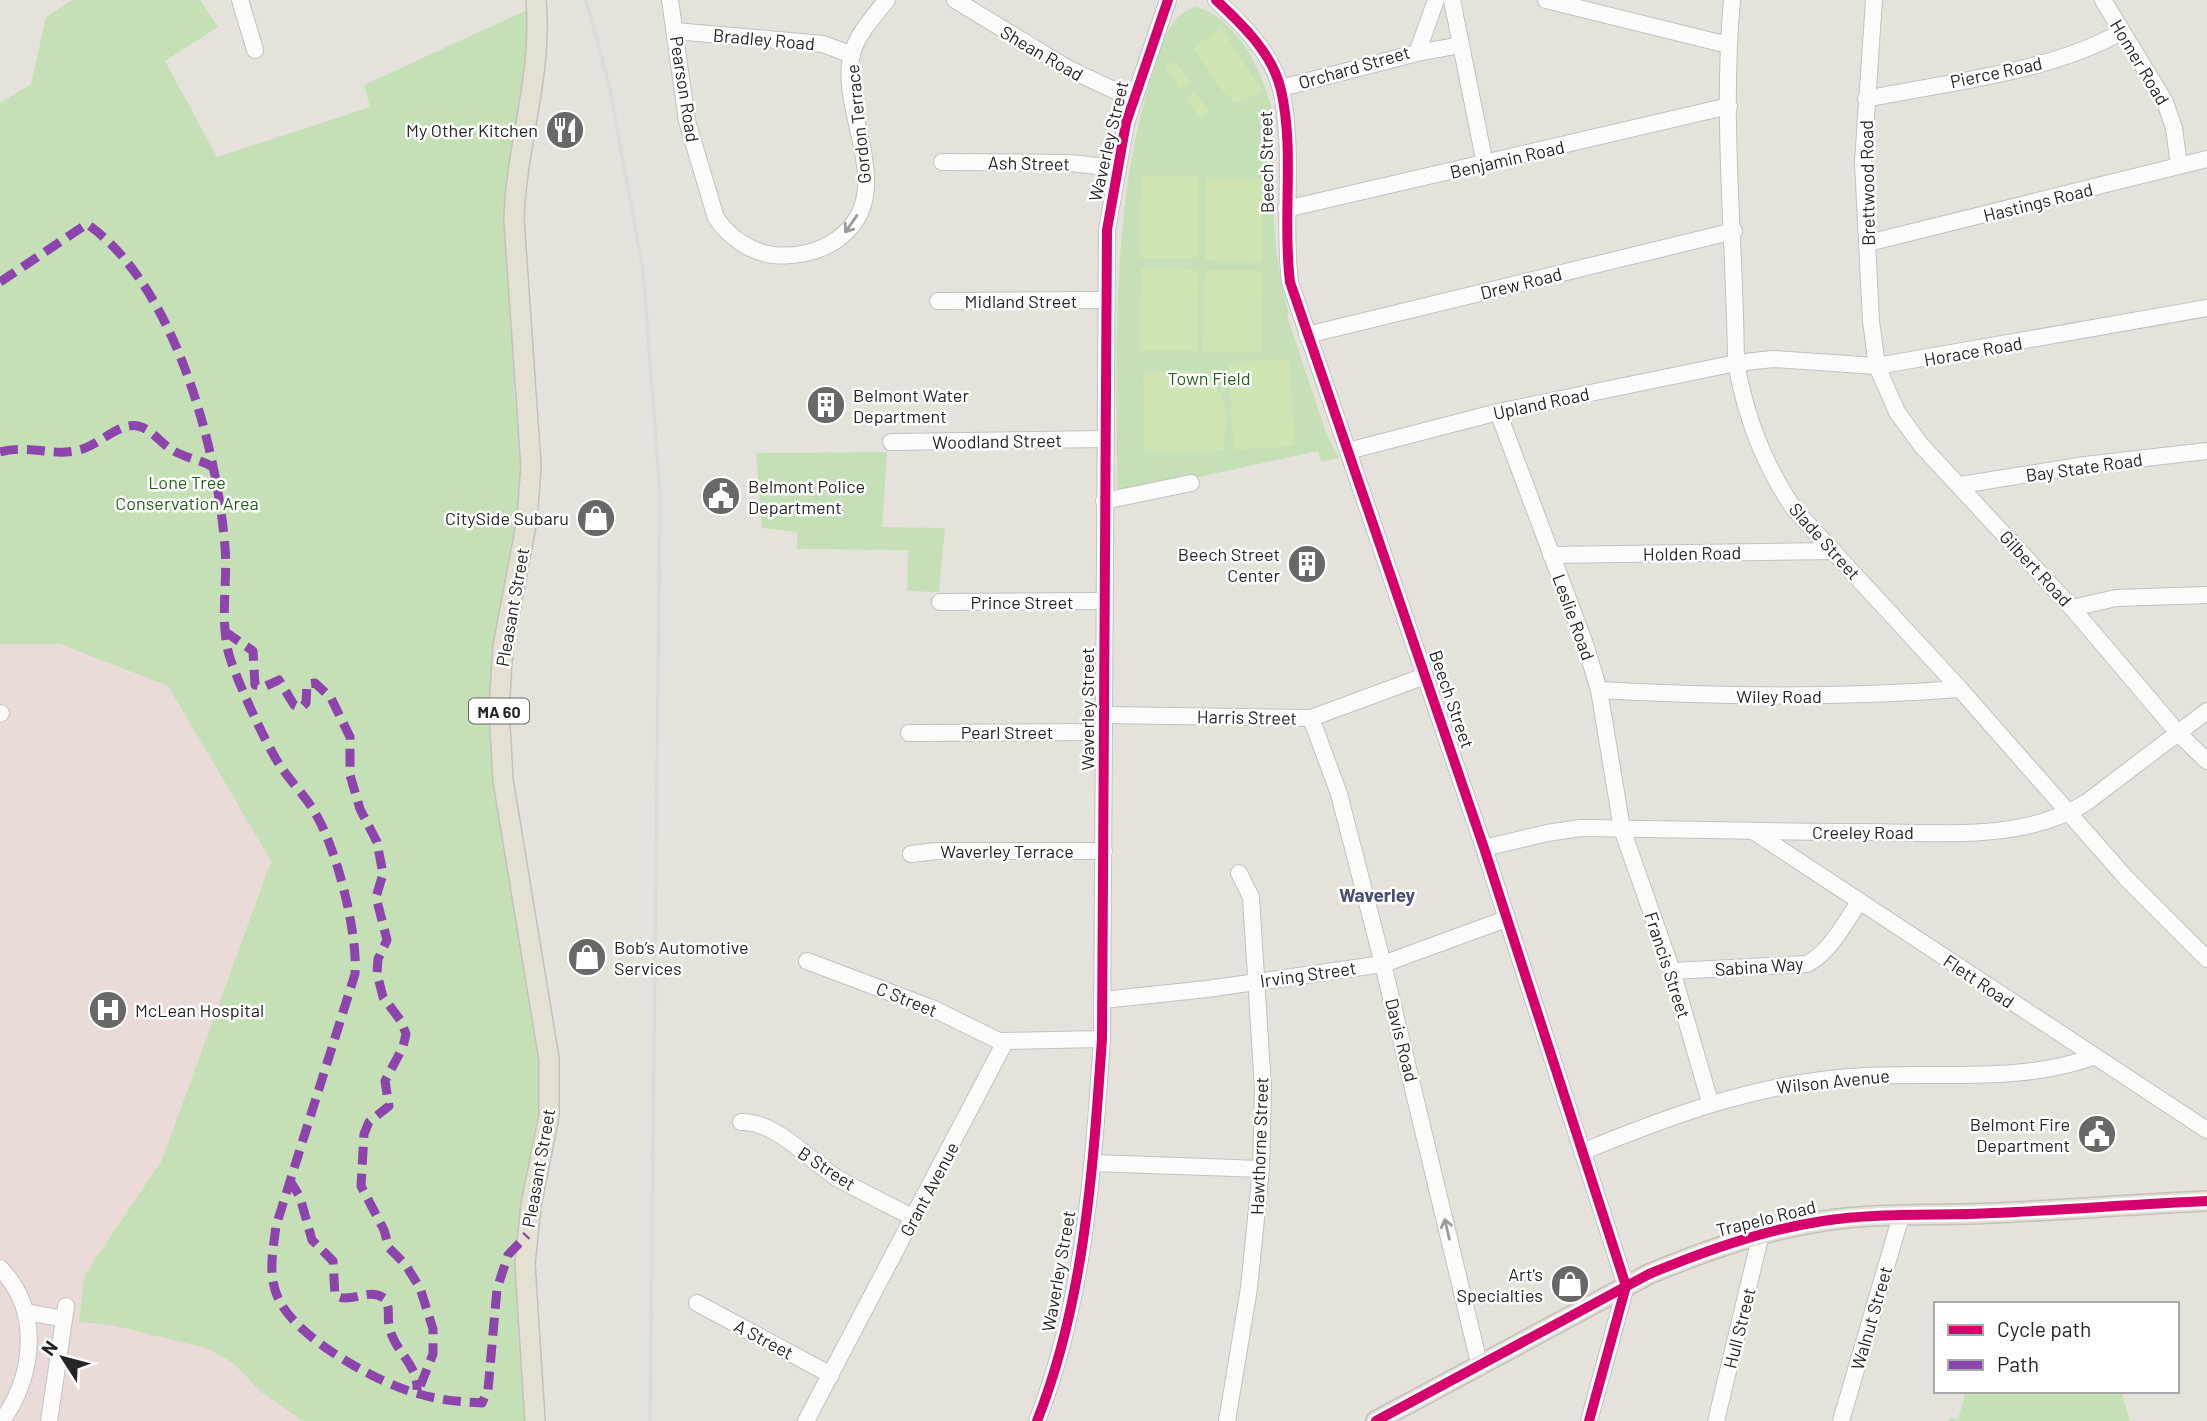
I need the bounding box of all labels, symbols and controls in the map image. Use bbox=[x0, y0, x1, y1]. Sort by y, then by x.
street label: Homer Road bbox=[2106, 15, 2174, 109]
street label: Shean Road bbox=[997, 21, 1087, 85]
street label: Bradley Road bbox=[712, 24, 816, 54]
street label: Pearson Road bbox=[666, 34, 704, 144]
street label: Orchard Street bbox=[1296, 41, 1412, 93]
street label: Pierce Road bbox=[1948, 52, 2044, 92]
street label: Gordon Terrace bbox=[841, 63, 875, 185]
street label: Waverley Street bbox=[1083, 79, 1133, 203]
restaurant icon: My Other Kitchen bbox=[544, 109, 586, 151]
street label: Beech Street bbox=[1254, 111, 1278, 213]
place label: My Other Kitchen bbox=[406, 119, 538, 141]
street label: Brettwood Road bbox=[1855, 120, 1879, 246]
street label: Benjamin Road bbox=[1448, 135, 1566, 183]
street label: Ash Street bbox=[988, 151, 1070, 175]
street label: Hastings Road bbox=[1981, 178, 2095, 226]
one-way arrow bbox=[844, 214, 858, 233]
street label: Drew Road bbox=[1478, 262, 1564, 304]
street label: Midland Street bbox=[965, 290, 1077, 312]
street label: Horace Road bbox=[1922, 332, 2024, 370]
park label: Town Field bbox=[1167, 367, 1251, 389]
street label: Upland Road bbox=[1491, 382, 1591, 424]
building icon: Belmont Water Department bbox=[805, 384, 847, 426]
place label: Belmont Water Department bbox=[853, 384, 969, 427]
street label: Woodland Street bbox=[932, 429, 1062, 453]
street label: Bay State Road bbox=[2024, 448, 2144, 486]
park label: Lone Tree Conservation Area bbox=[115, 471, 259, 514]
public building icon: Belmont Police Department bbox=[700, 475, 742, 517]
place label: Belmont Police Department bbox=[748, 475, 865, 518]
shop icon: CitySide Subaru bbox=[575, 497, 617, 539]
street label: Slade Street bbox=[1785, 498, 1865, 584]
place label: CitySide Subaru bbox=[445, 507, 569, 529]
street label: Gilbert Road bbox=[1995, 525, 2077, 611]
street label: Holden Road bbox=[1643, 541, 1741, 565]
place label: Beech Street Center bbox=[1178, 543, 1280, 586]
building icon: Beech Street Center bbox=[1286, 543, 1328, 585]
street label: Pleasant Street bbox=[491, 546, 533, 668]
street label: Leslie Road bbox=[1548, 571, 1600, 663]
street label: Prince Street bbox=[970, 591, 1074, 613]
street label: Beech Street bbox=[1425, 647, 1479, 751]
street label: Waverley Street bbox=[1076, 648, 1098, 770]
street label: Wiley Road bbox=[1736, 685, 1822, 707]
road number: MA 60 bbox=[469, 698, 529, 724]
street label: Harris Street bbox=[1197, 705, 1297, 729]
street label: Pearl Street bbox=[961, 721, 1053, 743]
street label: Creeley Road bbox=[1812, 821, 1914, 843]
street label: Waverley Terrace bbox=[940, 840, 1074, 862]
district label: Waverley bbox=[1339, 883, 1416, 906]
street label: Francis Street bbox=[1640, 909, 1696, 1021]
shop icon: Bob’s Automotive Services bbox=[566, 936, 608, 978]
place label: Bob’s Automotive Services bbox=[614, 936, 749, 979]
street label: Flett Road bbox=[1940, 949, 2018, 1013]
street label: Sabina Way bbox=[1714, 952, 1804, 980]
street label: Irving Street bbox=[1258, 956, 1358, 992]
street label: C Street bbox=[873, 977, 941, 1021]
hospital icon: McLean Hospital bbox=[87, 989, 129, 1031]
street label: Davis Road bbox=[1381, 996, 1423, 1084]
place label: McLean Hospital bbox=[135, 999, 264, 1021]
street label: Wilson Avenue bbox=[1775, 1064, 1891, 1098]
street label: Hawthorne Street bbox=[1246, 1077, 1272, 1215]
street label: Pleasant Street bbox=[517, 1107, 559, 1229]
place label: Belmont Fire Department bbox=[1970, 1113, 2070, 1156]
public building icon: Belmont Fire Department bbox=[2076, 1113, 2118, 1155]
street label: Grant Avenue bbox=[895, 1138, 963, 1240]
street label: B Street bbox=[794, 1141, 860, 1195]
street label: Trapelo Road bbox=[1714, 1195, 1818, 1241]
street label: Waverley Street bbox=[1036, 1209, 1080, 1333]
one-way arrow bbox=[1440, 1218, 1453, 1241]
place label: Art's Specialties bbox=[1457, 1263, 1543, 1306]
shop icon: Art's Specialties bbox=[1549, 1263, 1591, 1305]
street label: Walnut Street bbox=[1846, 1264, 1896, 1372]
street label: Hull Street bbox=[1718, 1285, 1760, 1371]
legend bbox=[1934, 1302, 2179, 1393]
street label: A Street bbox=[731, 1314, 797, 1364]
text: Cycle path bbox=[1997, 1316, 2091, 1341]
north arrow bbox=[28, 1323, 98, 1393]
text: N bbox=[36, 1336, 62, 1360]
text: Path bbox=[1997, 1351, 2039, 1376]

